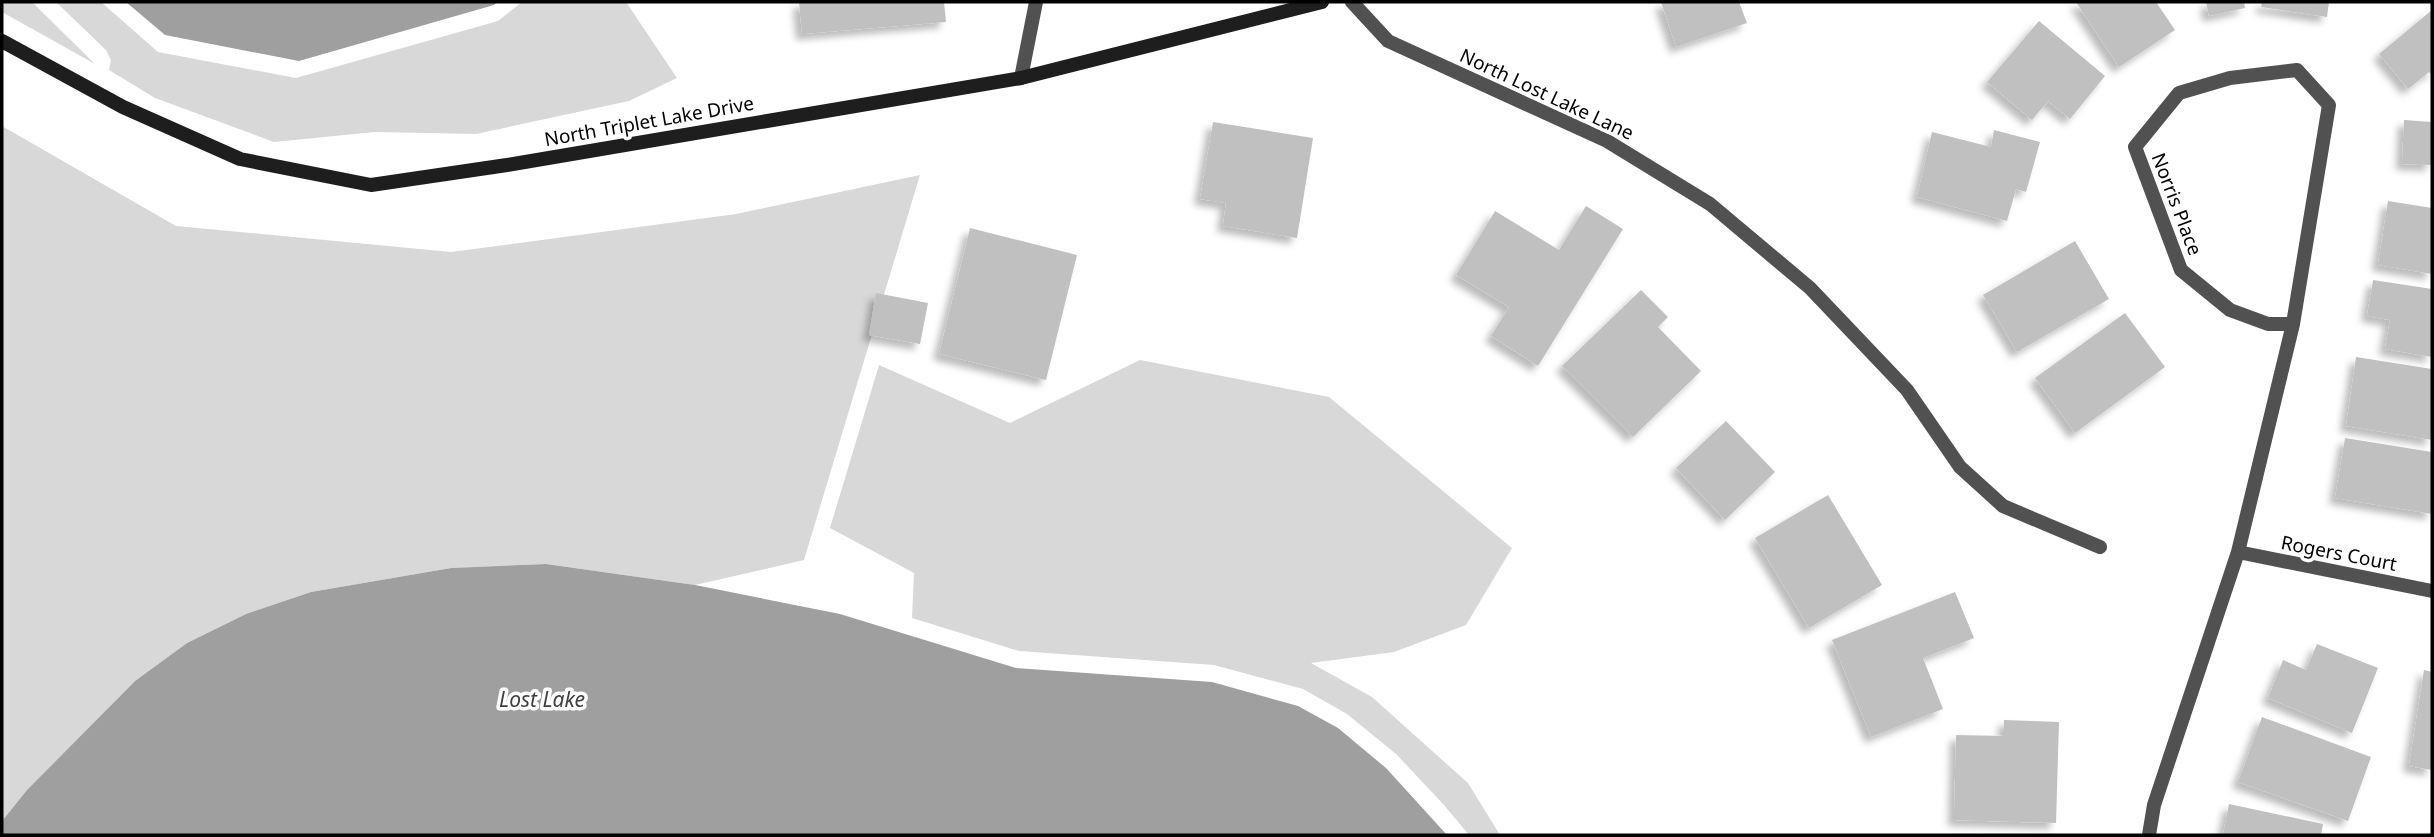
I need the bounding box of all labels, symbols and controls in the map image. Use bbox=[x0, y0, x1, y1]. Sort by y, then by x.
street label: North Lost Lake Lane bbox=[1456, 42, 1638, 146]
street label: North Triplet Lake Drive bbox=[542, 90, 756, 152]
street label: Norris Place bbox=[2146, 149, 2208, 259]
street label: Rogers Court bbox=[2279, 529, 2399, 577]
water label: Lost Lake bbox=[499, 685, 585, 713]

